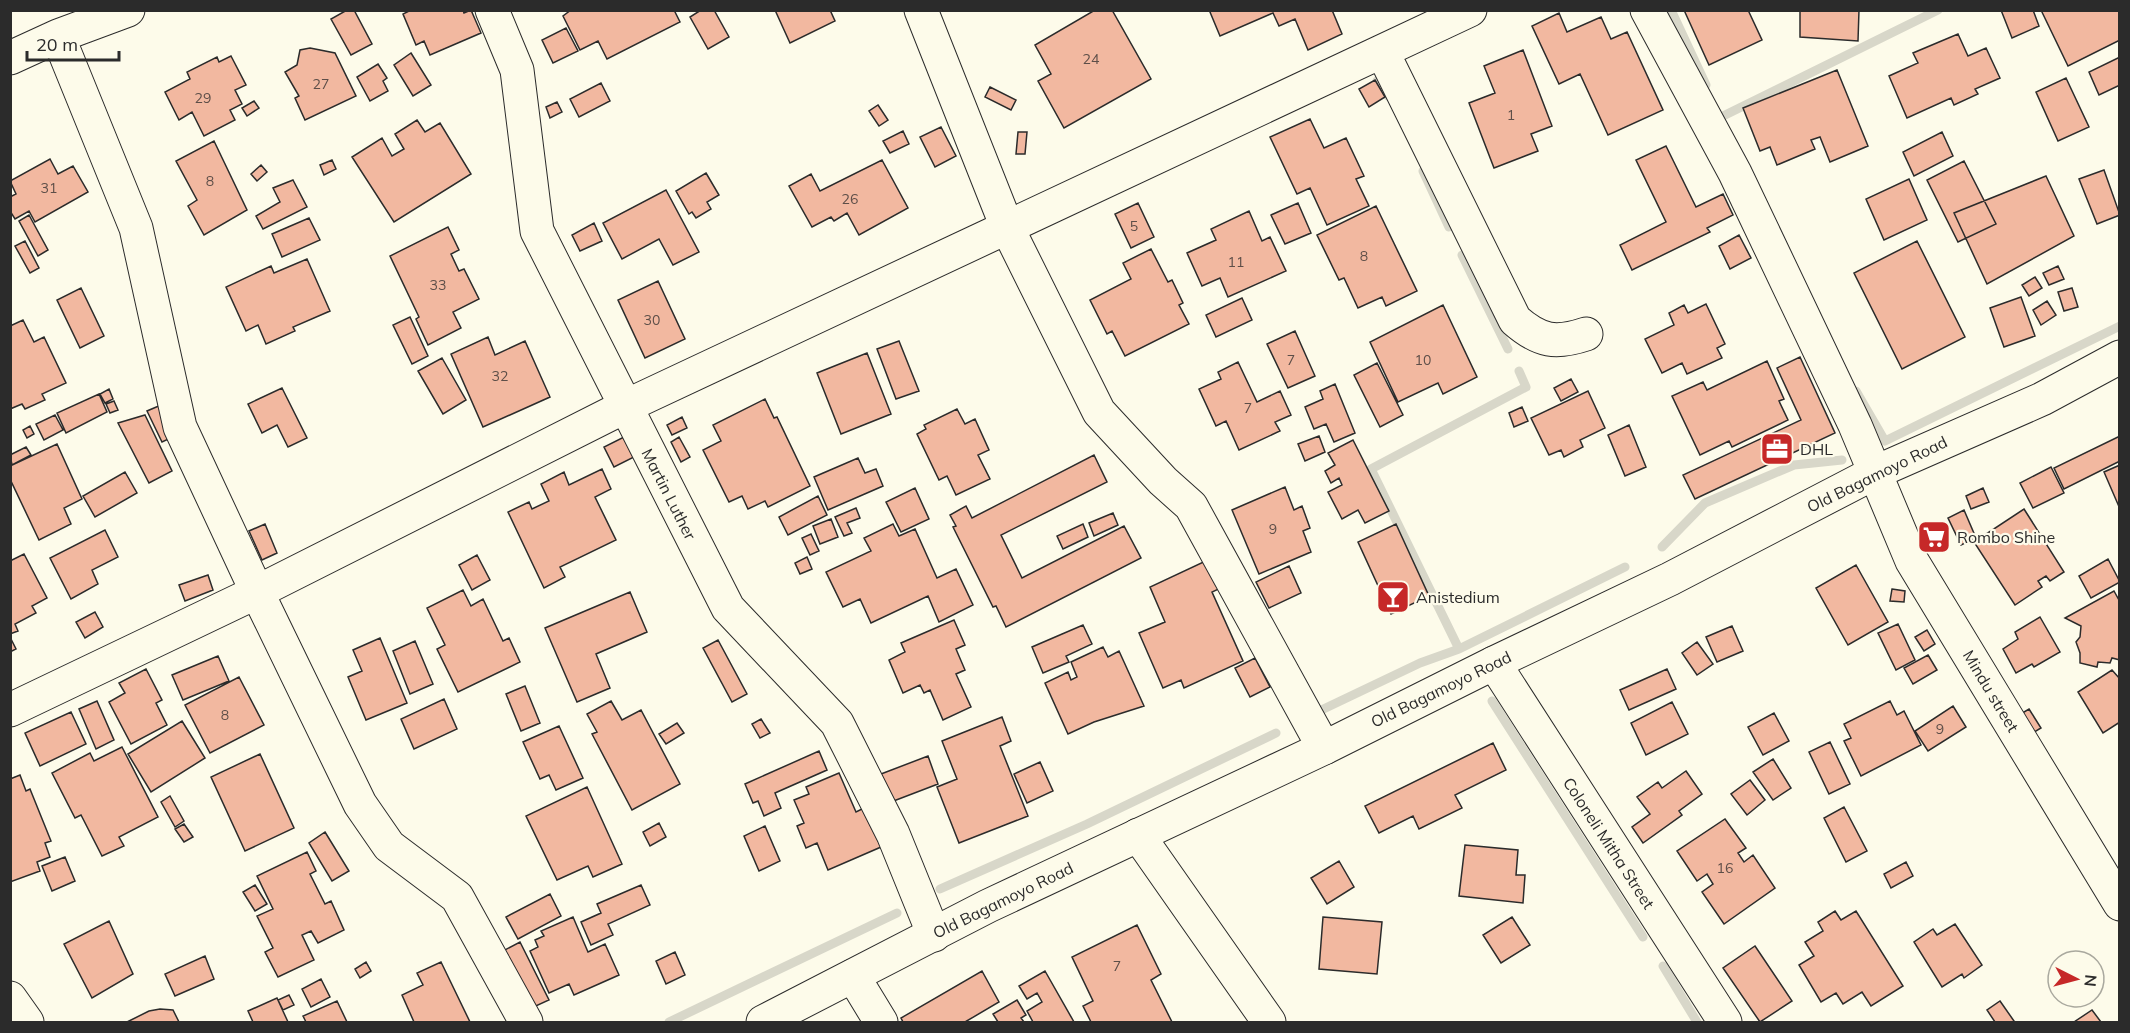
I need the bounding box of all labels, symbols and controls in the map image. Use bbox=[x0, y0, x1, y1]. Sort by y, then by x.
scale bar bbox=[27, 24, 118, 62]
text: 20 m bbox=[36, 33, 78, 56]
house number: 24 bbox=[1083, 50, 1100, 68]
house number: 27 bbox=[313, 75, 329, 93]
house number: 29 bbox=[195, 89, 211, 107]
house number: 1 bbox=[1507, 106, 1515, 124]
house number: 8 bbox=[206, 172, 214, 190]
house number: 31 bbox=[41, 179, 57, 197]
house number: 26 bbox=[842, 190, 858, 208]
house number: 5 bbox=[1130, 217, 1138, 235]
house number: 8 bbox=[1360, 247, 1368, 265]
house number: 11 bbox=[1228, 253, 1244, 271]
house number: 33 bbox=[430, 276, 446, 294]
house number: 30 bbox=[644, 311, 660, 329]
house number: 7 bbox=[1287, 351, 1295, 369]
house number: 10 bbox=[1415, 351, 1431, 369]
house number: 32 bbox=[492, 367, 508, 385]
house number: 7 bbox=[1244, 399, 1252, 417]
office icon: DHL bbox=[1759, 431, 1795, 467]
street label: Old Bagamoyo Road bbox=[1804, 431, 1950, 517]
place label: DHL bbox=[1800, 439, 1833, 459]
street label: Martin Luther bbox=[637, 445, 701, 543]
supermarket icon: Rombo Shine bbox=[1916, 519, 1952, 555]
house number: 9 bbox=[1269, 520, 1277, 538]
place label: Rombo Shine bbox=[1957, 527, 2055, 547]
bar icon: Anistedium bbox=[1375, 579, 1411, 615]
place label: Anistedium bbox=[1416, 587, 1500, 607]
street label: Old Bagamoyo Road bbox=[1368, 646, 1514, 732]
street label: Mindu street bbox=[1959, 646, 2023, 736]
house number: 8 bbox=[221, 706, 229, 724]
house number: 9 bbox=[1936, 720, 1944, 738]
street label: Coloneli Mitha Street bbox=[1559, 773, 1659, 913]
street label: Old Bagamoyo Road bbox=[930, 857, 1076, 943]
house number: 16 bbox=[1717, 859, 1733, 877]
north arrow bbox=[2046, 949, 2106, 1009]
house number: 7 bbox=[1113, 957, 1121, 975]
text: N bbox=[2080, 974, 2101, 988]

